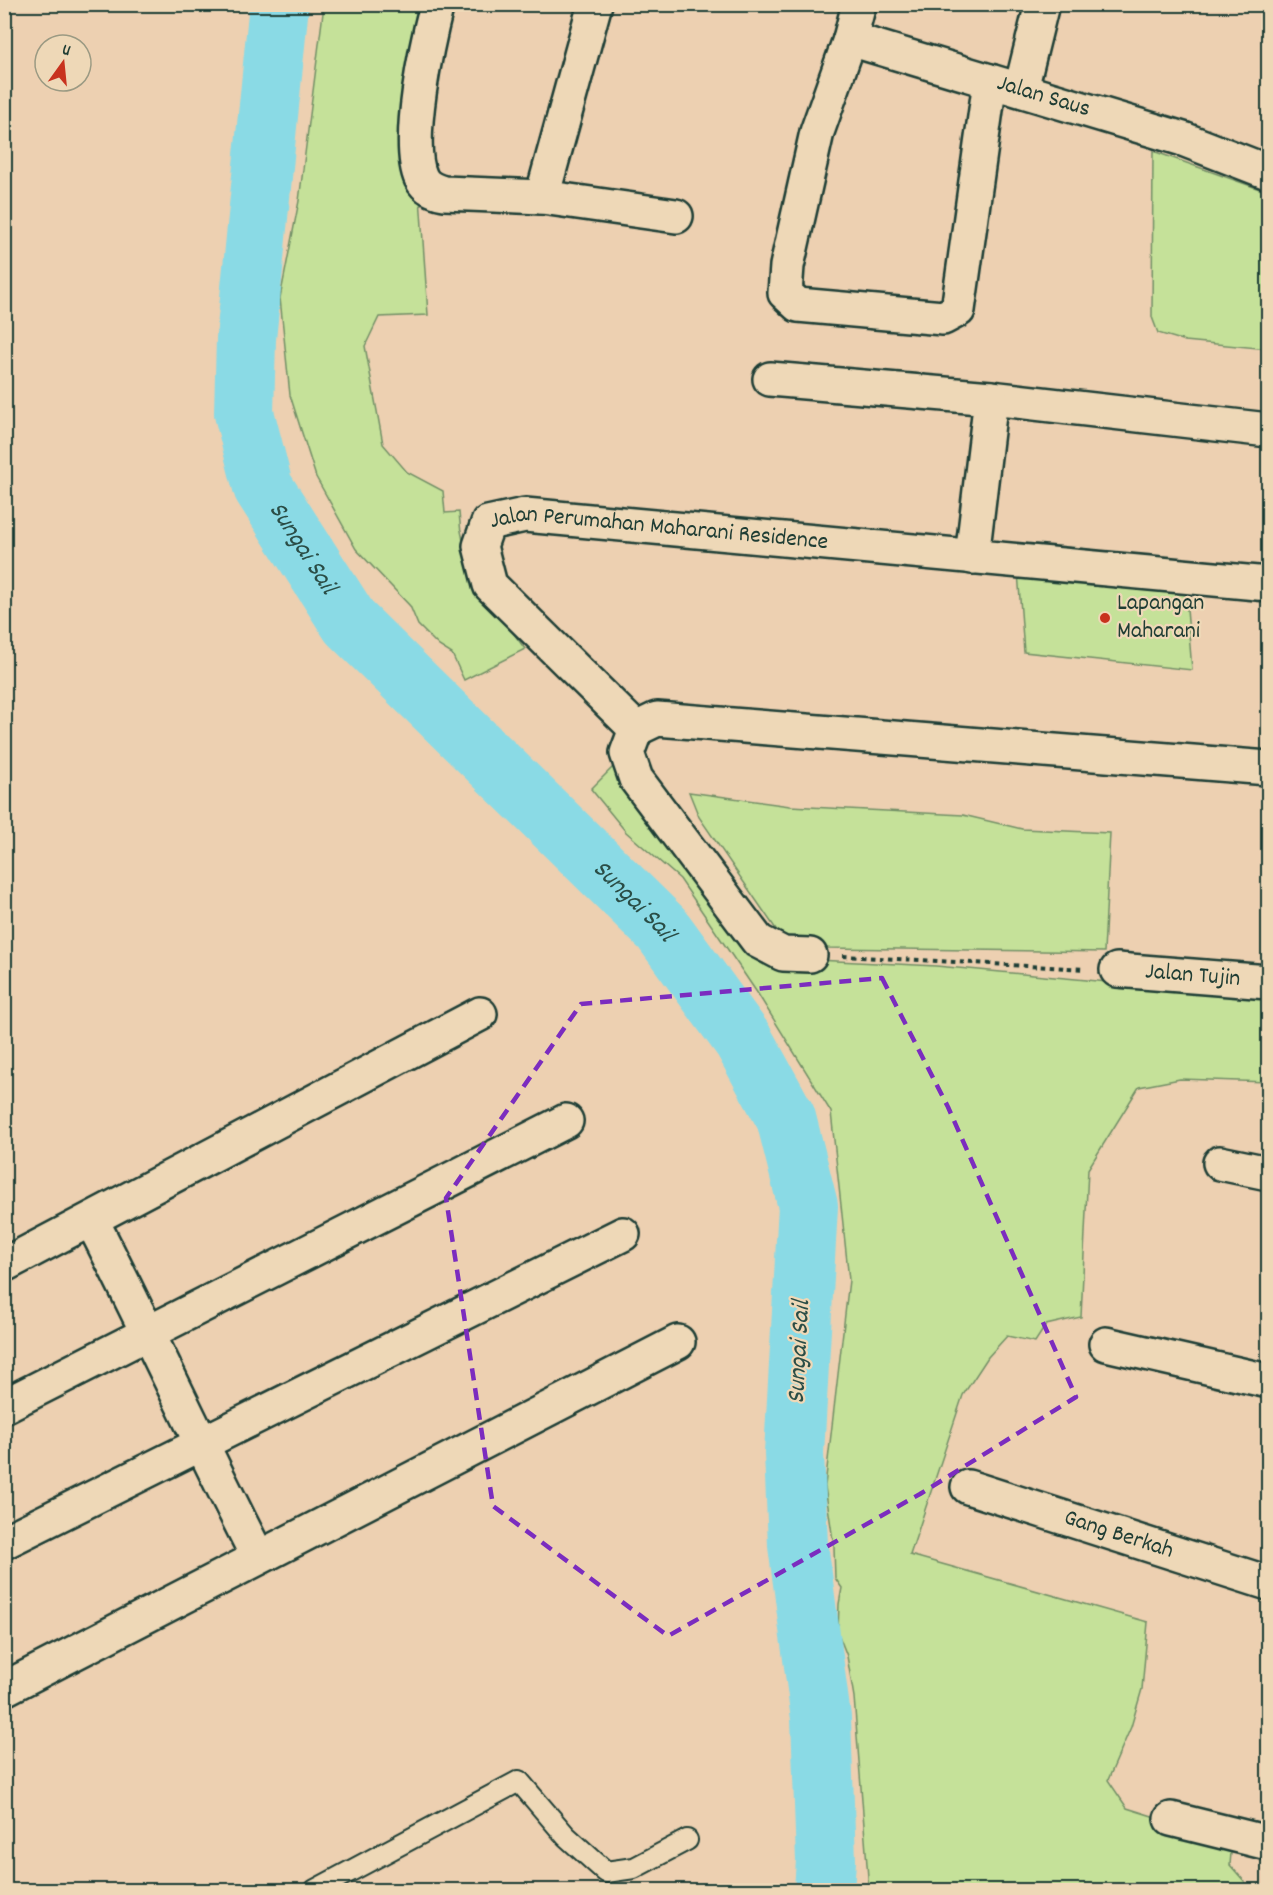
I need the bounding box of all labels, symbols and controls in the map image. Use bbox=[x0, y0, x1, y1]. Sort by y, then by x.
north arrow bbox=[33, 33, 93, 93]
text: U bbox=[60, 39, 73, 63]
street label: Jalan Saus bbox=[993, 67, 1094, 127]
water label: Sungai Sail bbox=[259, 495, 347, 604]
street label: Jalan Perumahan Maharani Residence bbox=[487, 498, 830, 560]
place label: Lapangan Maharani bbox=[1117, 587, 1204, 649]
marker: Lapangan Maharani bbox=[1098, 611, 1112, 625]
water label: Sungai Sail bbox=[584, 852, 685, 951]
street label: Jalan Tujin bbox=[1144, 955, 1242, 997]
water label: Sungai Sail bbox=[779, 1298, 821, 1405]
street label: Gang Berkah bbox=[1059, 1502, 1178, 1569]

